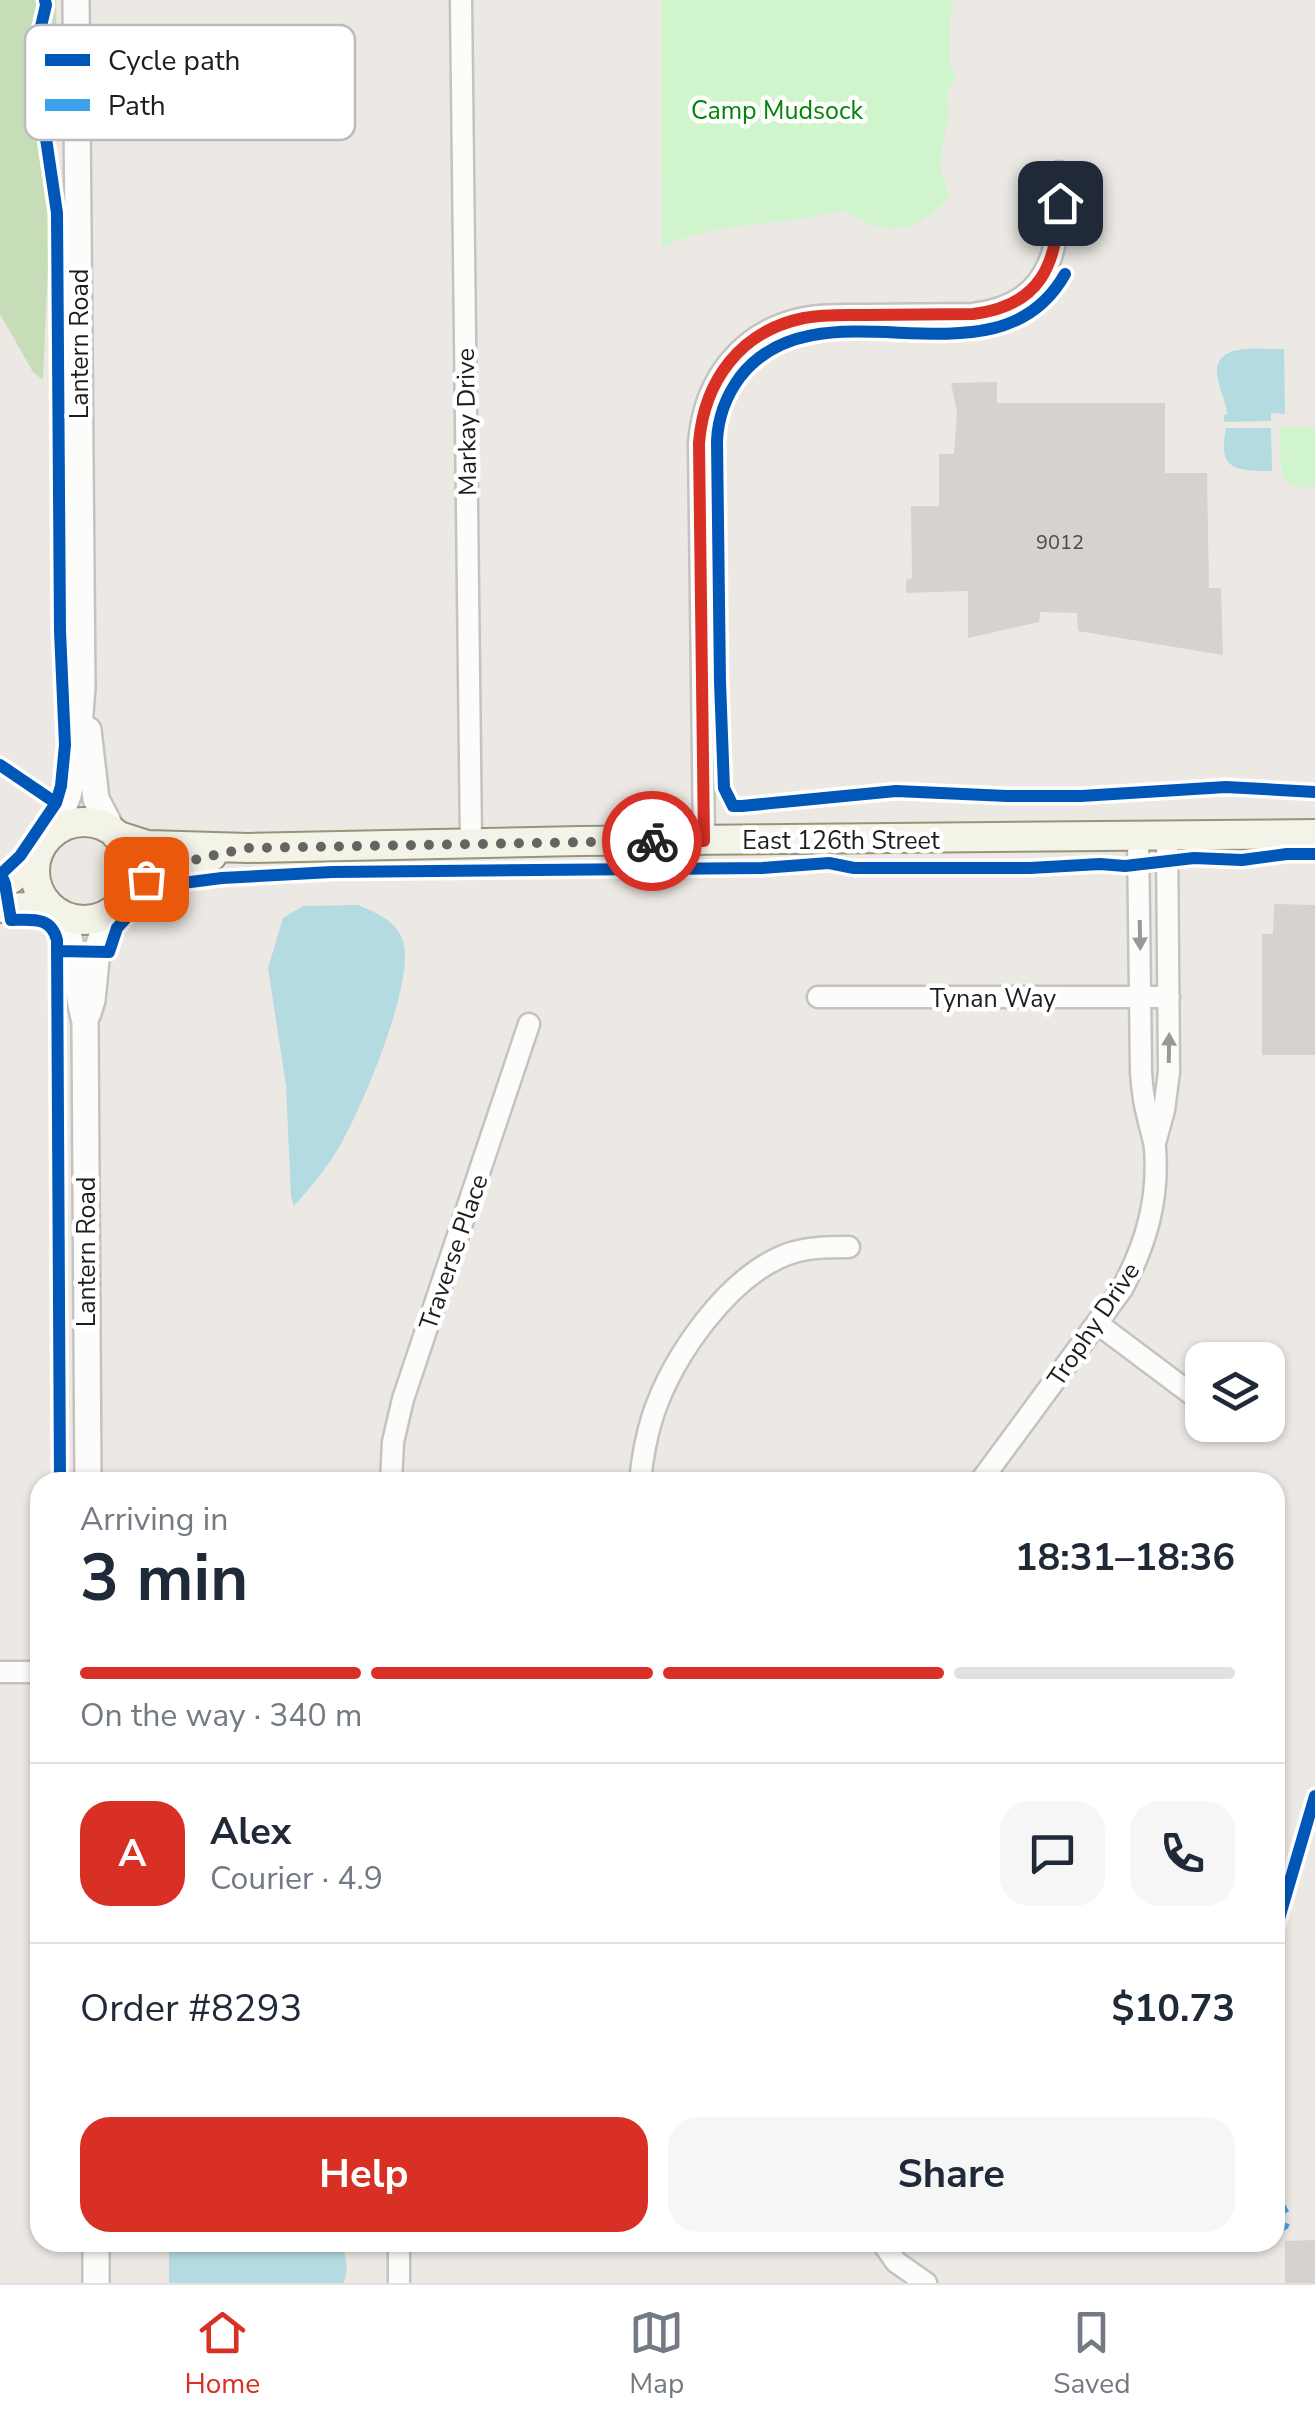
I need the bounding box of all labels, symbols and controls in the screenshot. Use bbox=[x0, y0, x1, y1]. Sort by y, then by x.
legend bbox=[25, 25, 355, 140]
text: Cycle path bbox=[108, 42, 240, 80]
text: Path bbox=[108, 87, 166, 125]
park label: Camp Mudsock bbox=[691, 94, 864, 128]
pin bbox=[1018, 161, 1103, 246]
icon: home bbox=[1033, 176, 1088, 231]
street label: Lantern Road bbox=[63, 269, 97, 419]
street label: Markay Drive bbox=[449, 348, 485, 496]
house number: 9012 bbox=[1036, 529, 1084, 556]
courier bbox=[602, 791, 702, 891]
icon: bike bbox=[625, 814, 680, 869]
street label: East 126th Street bbox=[742, 824, 940, 858]
pin bbox=[104, 837, 189, 922]
icon: bag bbox=[119, 852, 174, 907]
one-way arrow bbox=[1132, 919, 1148, 951]
street label: Tynan Way bbox=[930, 982, 1056, 1016]
one-way arrow bbox=[1161, 1032, 1177, 1064]
street label: Traverse Place bbox=[411, 1170, 497, 1335]
street label: Lantern Road bbox=[70, 1177, 104, 1327]
street label: Trophy Drive bbox=[1040, 1256, 1148, 1393]
map controls bbox=[1185, 1342, 1285, 1442]
button: layers bbox=[1185, 1342, 1285, 1442]
text: Arriving in bbox=[80, 1498, 228, 1541]
text: 18:31–18:36 bbox=[1015, 1532, 1235, 1583]
text: 3 min bbox=[80, 1534, 248, 1623]
text: On the way · 340 m bbox=[80, 1694, 362, 1737]
button: chat bbox=[1000, 1801, 1105, 1906]
button: phone bbox=[1130, 1801, 1235, 1906]
text: Alex bbox=[210, 1806, 291, 1857]
text: A bbox=[118, 1828, 147, 1879]
text: Courier · 4.9 bbox=[210, 1857, 383, 1900]
text: Order #8293 bbox=[80, 1983, 302, 2034]
text: $10.73 bbox=[1112, 1983, 1235, 2034]
button: Help bbox=[80, 2117, 648, 2232]
button: Share bbox=[668, 2117, 1235, 2232]
tab: Home bbox=[184, 2305, 260, 2403]
tab: Map bbox=[629, 2305, 684, 2403]
tab: Saved bbox=[1053, 2305, 1131, 2403]

